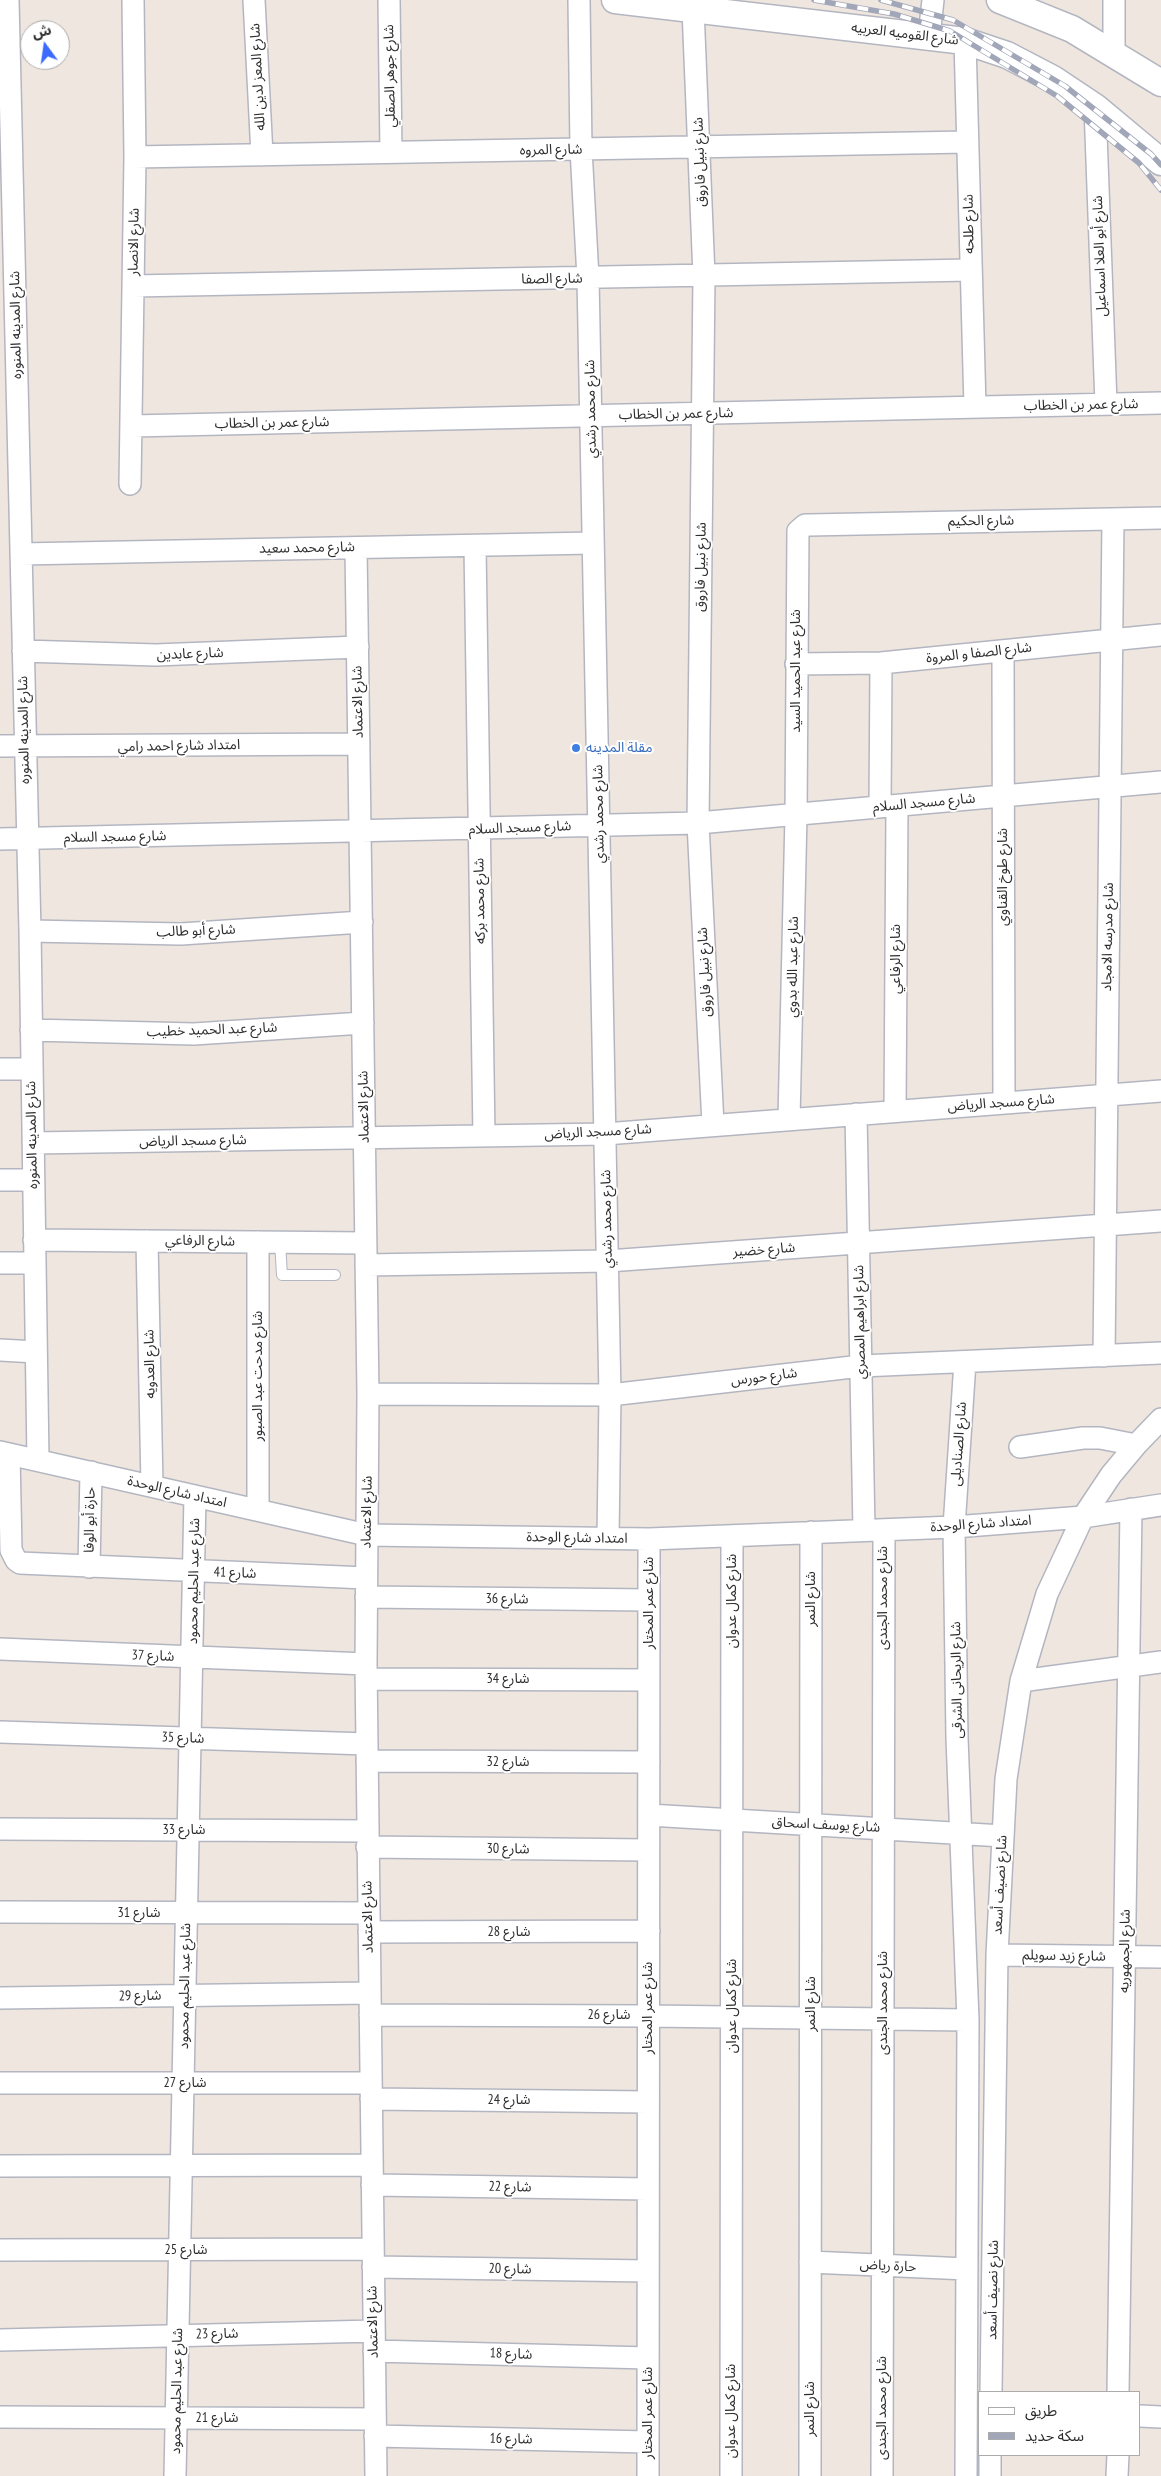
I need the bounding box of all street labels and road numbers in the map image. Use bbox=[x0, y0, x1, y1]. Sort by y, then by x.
street label: شارع القوميه العربيه bbox=[850, 19, 960, 49]
street label: شارع المعز لدين الله bbox=[247, 23, 269, 131]
street label: شارع جوهر الصقلي bbox=[381, 24, 399, 128]
street label: شارع نبيل فاروق bbox=[690, 117, 710, 207]
street label: شارع المروه bbox=[519, 141, 583, 159]
street label: شارع طلحه bbox=[960, 194, 978, 254]
street label: شارع أبو العلا اسماعيل bbox=[1089, 195, 1111, 317]
street label: شارع الانصار bbox=[125, 208, 143, 276]
street label: شارع الصفا bbox=[521, 270, 583, 288]
street label: شارع المدينه المنوره bbox=[7, 271, 25, 379]
street label: شارع محمد رشدي bbox=[582, 359, 600, 459]
street label: شارع عمر بن الخطاب bbox=[1024, 396, 1138, 414]
street label: شارع عمر بن الخطاب bbox=[619, 405, 733, 423]
street label: شارع عمر بن الخطاب bbox=[215, 414, 329, 432]
street label: شارع الحكيم bbox=[948, 512, 1014, 530]
street label: شارع نبيل فاروق bbox=[692, 522, 710, 612]
street label: شارع محمد سعيد bbox=[259, 539, 355, 557]
street label: شارع عبد الحميد السيد bbox=[788, 609, 804, 733]
street label: شارع الصفا و المروة bbox=[925, 639, 1033, 667]
street label: شارع عابدين bbox=[156, 644, 224, 664]
street label: شارع الاعتماد bbox=[349, 665, 367, 739]
street label: شارع المدينه المنوره bbox=[15, 676, 33, 784]
street label: امتداد شارع احمد رامي bbox=[118, 737, 240, 755]
street label: شارع محمد رشدي bbox=[590, 764, 608, 864]
street label: شارع مسجد السلام bbox=[872, 790, 976, 816]
street label: شارع مسجد السلام bbox=[468, 818, 572, 838]
street label: شارع مسجد السلام bbox=[63, 828, 167, 846]
street label: شارع طوخ القناوي bbox=[995, 828, 1011, 926]
street label: شارع محمد بركه bbox=[471, 858, 489, 944]
street label: شارع مدرسه الامجاد bbox=[1099, 882, 1117, 992]
street label: شارع عبد الله بدوي bbox=[784, 916, 802, 1018]
street label: شارع أبو طالب bbox=[156, 921, 236, 941]
street label: شارع الرفاعي bbox=[888, 924, 904, 994]
street label: شارع نبيل فاروق bbox=[694, 927, 716, 1017]
street label: شارع عبد الحميد خطيب bbox=[146, 1019, 278, 1041]
street label: شارع الاعتماد bbox=[355, 1070, 373, 1144]
street label: شارع المدينه المنوره bbox=[23, 1081, 41, 1189]
street label: شارع مسجد الرياض bbox=[947, 1091, 1055, 1115]
street label: شارع مسجد الرياض bbox=[544, 1121, 652, 1143]
street label: شارع مسجد الرياض bbox=[139, 1132, 247, 1150]
street label: شارع محمد رشدي bbox=[598, 1169, 616, 1269]
street label: شارع الرفاعي bbox=[165, 1232, 235, 1250]
street label: شارع خضير bbox=[732, 1239, 796, 1261]
street label: شارع ابراهيم المصري bbox=[851, 1265, 869, 1379]
street label: شارع مدحت عبد الصبور bbox=[250, 1311, 266, 1441]
street label: شارع العدويه bbox=[141, 1329, 159, 1399]
street label: شارع حورس bbox=[730, 1365, 798, 1389]
street label: شارع الصناديلى bbox=[948, 1401, 970, 1487]
street label: امتداد شارع الوحدة bbox=[126, 1472, 228, 1512]
street label: شارع الاعتماد bbox=[358, 1475, 376, 1549]
street label: حارة أبو الوفا bbox=[81, 1487, 99, 1553]
street label: امتداد شارع الوحدة bbox=[930, 1512, 1032, 1536]
street label: شارع عبد الحليم محمود bbox=[184, 1518, 204, 1644]
street label: امتداد شارع الوحدة bbox=[526, 1529, 628, 1547]
street label: شارع محمد الجندى bbox=[875, 1546, 891, 1650]
street label: شارع كمال عدوان bbox=[724, 1554, 740, 1648]
street label: شارع عمر المختار bbox=[641, 1557, 657, 1649]
street label: شارع 41 bbox=[213, 1564, 257, 1582]
street label: شارع النمر bbox=[803, 1571, 819, 1627]
street label: شارع 36 bbox=[485, 1590, 529, 1608]
street label: شارع الريحانى الشرقى bbox=[948, 1621, 966, 1739]
street label: شارع 37 bbox=[131, 1647, 175, 1665]
street label: شارع 34 bbox=[487, 1671, 529, 1687]
street label: شارع 35 bbox=[161, 1729, 205, 1747]
street label: شارع 32 bbox=[487, 1754, 529, 1770]
street label: شارع يوسف اسحاق bbox=[771, 1814, 881, 1836]
street label: شارع 33 bbox=[163, 1822, 205, 1838]
street label: شارع نصيف أسعد bbox=[989, 1835, 1011, 1935]
street label: شارع 30 bbox=[486, 1840, 530, 1858]
street label: شارع الاعتماد bbox=[359, 1880, 377, 1954]
street label: شارع 31 bbox=[118, 1905, 160, 1921]
street label: شارع الجمهوريه bbox=[1116, 1909, 1134, 1993]
street label: شارع عبد الحليم محمود bbox=[175, 1923, 195, 2049]
street label: شارع 28 bbox=[488, 1924, 530, 1940]
street label: شارع زيد سويلم bbox=[1022, 1947, 1106, 1965]
street label: شارع محمد الجندى bbox=[875, 1951, 891, 2055]
street label: شارع كمال عدوان bbox=[724, 1959, 740, 2053]
street label: شارع عمر المختار bbox=[640, 1962, 656, 2054]
street label: شارع النمر bbox=[803, 1976, 819, 2032]
street label: شارع 29 bbox=[118, 1987, 162, 2005]
street label: شارع 26 bbox=[588, 2007, 630, 2023]
street label: شارع 27 bbox=[164, 2075, 206, 2091]
street label: شارع 24 bbox=[488, 2092, 530, 2108]
street label: شارع 22 bbox=[488, 2178, 532, 2196]
street label: شارع نصيف أسعد bbox=[984, 2240, 1002, 2340]
street label: شارع 25 bbox=[165, 2242, 207, 2258]
street label: حارة رياض bbox=[859, 2256, 917, 2276]
street label: شارع 20 bbox=[488, 2260, 532, 2278]
street label: شارع الاعتماد bbox=[364, 2285, 382, 2359]
street label: شارع 23 bbox=[195, 2325, 239, 2343]
street label: شارع عبد الحليم محمود bbox=[167, 2328, 187, 2454]
street label: شارع 18 bbox=[489, 2345, 533, 2363]
street label: شارع محمد الجندى bbox=[874, 2356, 890, 2460]
street label: شارع كمال عدوان bbox=[723, 2364, 739, 2458]
street label: شارع عمر المختار bbox=[640, 2367, 656, 2459]
street label: شارع النمر bbox=[802, 2381, 818, 2437]
street label: شارع 21 bbox=[196, 2410, 238, 2426]
street label: شارع 16 bbox=[489, 2430, 533, 2448]

